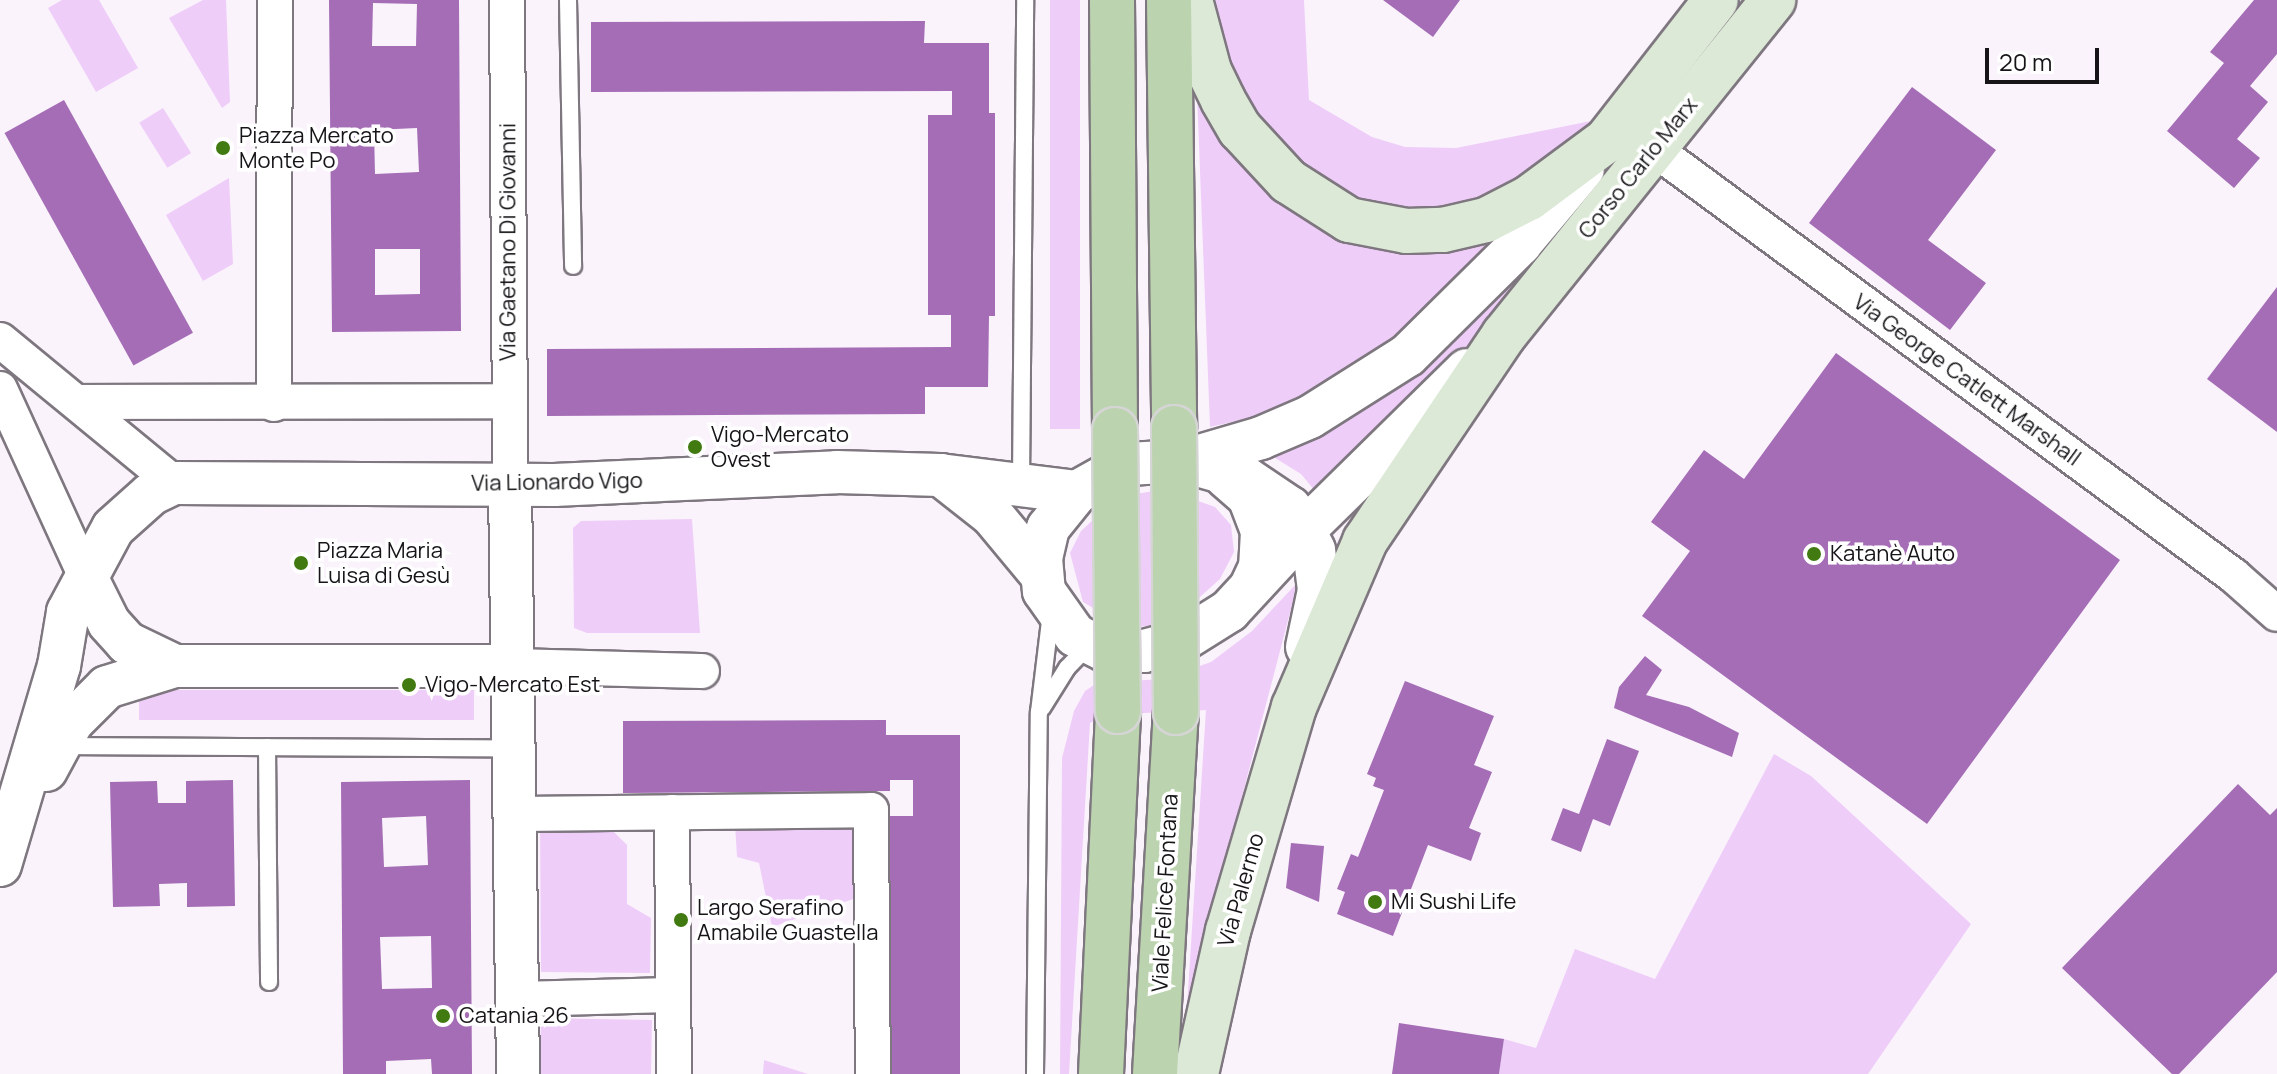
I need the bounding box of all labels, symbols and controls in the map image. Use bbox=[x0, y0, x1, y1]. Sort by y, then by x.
scale bar bbox=[1989, 32, 2103, 82]
text: 20 m bbox=[1999, 45, 2052, 78]
street label: Corso Carlo Marx bbox=[1573, 92, 1703, 244]
place label: Piazza Mercato Monte Po bbox=[239, 122, 394, 174]
street label: Via Gaetano Di Giovanni bbox=[495, 123, 521, 361]
marker: Piazza Mercato Monte Po bbox=[214, 139, 232, 157]
street label: Via George Catlett Marshall bbox=[1848, 289, 2086, 471]
place label: Vigo-Mercato Ovest bbox=[711, 421, 849, 472]
marker: Vigo-Mercato Ovest bbox=[686, 438, 704, 456]
street label: Via Lionardo Vigo bbox=[471, 467, 643, 497]
place label: Piazza Maria Luisa di Gesù bbox=[317, 537, 450, 588]
place label: Katanè Auto bbox=[1830, 541, 1955, 567]
marker: Katanè Auto bbox=[1805, 545, 1823, 563]
marker: Piazza Maria Luisa di Gesù bbox=[292, 554, 310, 572]
place label: Vigo-Mercato Est bbox=[425, 672, 600, 698]
marker: Vigo-Mercato Est bbox=[400, 676, 418, 694]
street label: Viale Felice Fontana bbox=[1147, 793, 1183, 993]
street label: Via Palermo bbox=[1212, 830, 1270, 950]
place label: Mi Sushi Life bbox=[1391, 889, 1516, 915]
marker: Mi Sushi Life bbox=[1366, 893, 1384, 911]
place label: Largo Serafino Amabile Guastella bbox=[697, 894, 878, 946]
marker: Largo Serafino Amabile Guastella bbox=[672, 911, 690, 929]
place label: Catania 26 bbox=[459, 1003, 569, 1029]
marker: Catania 26 bbox=[434, 1007, 452, 1025]

